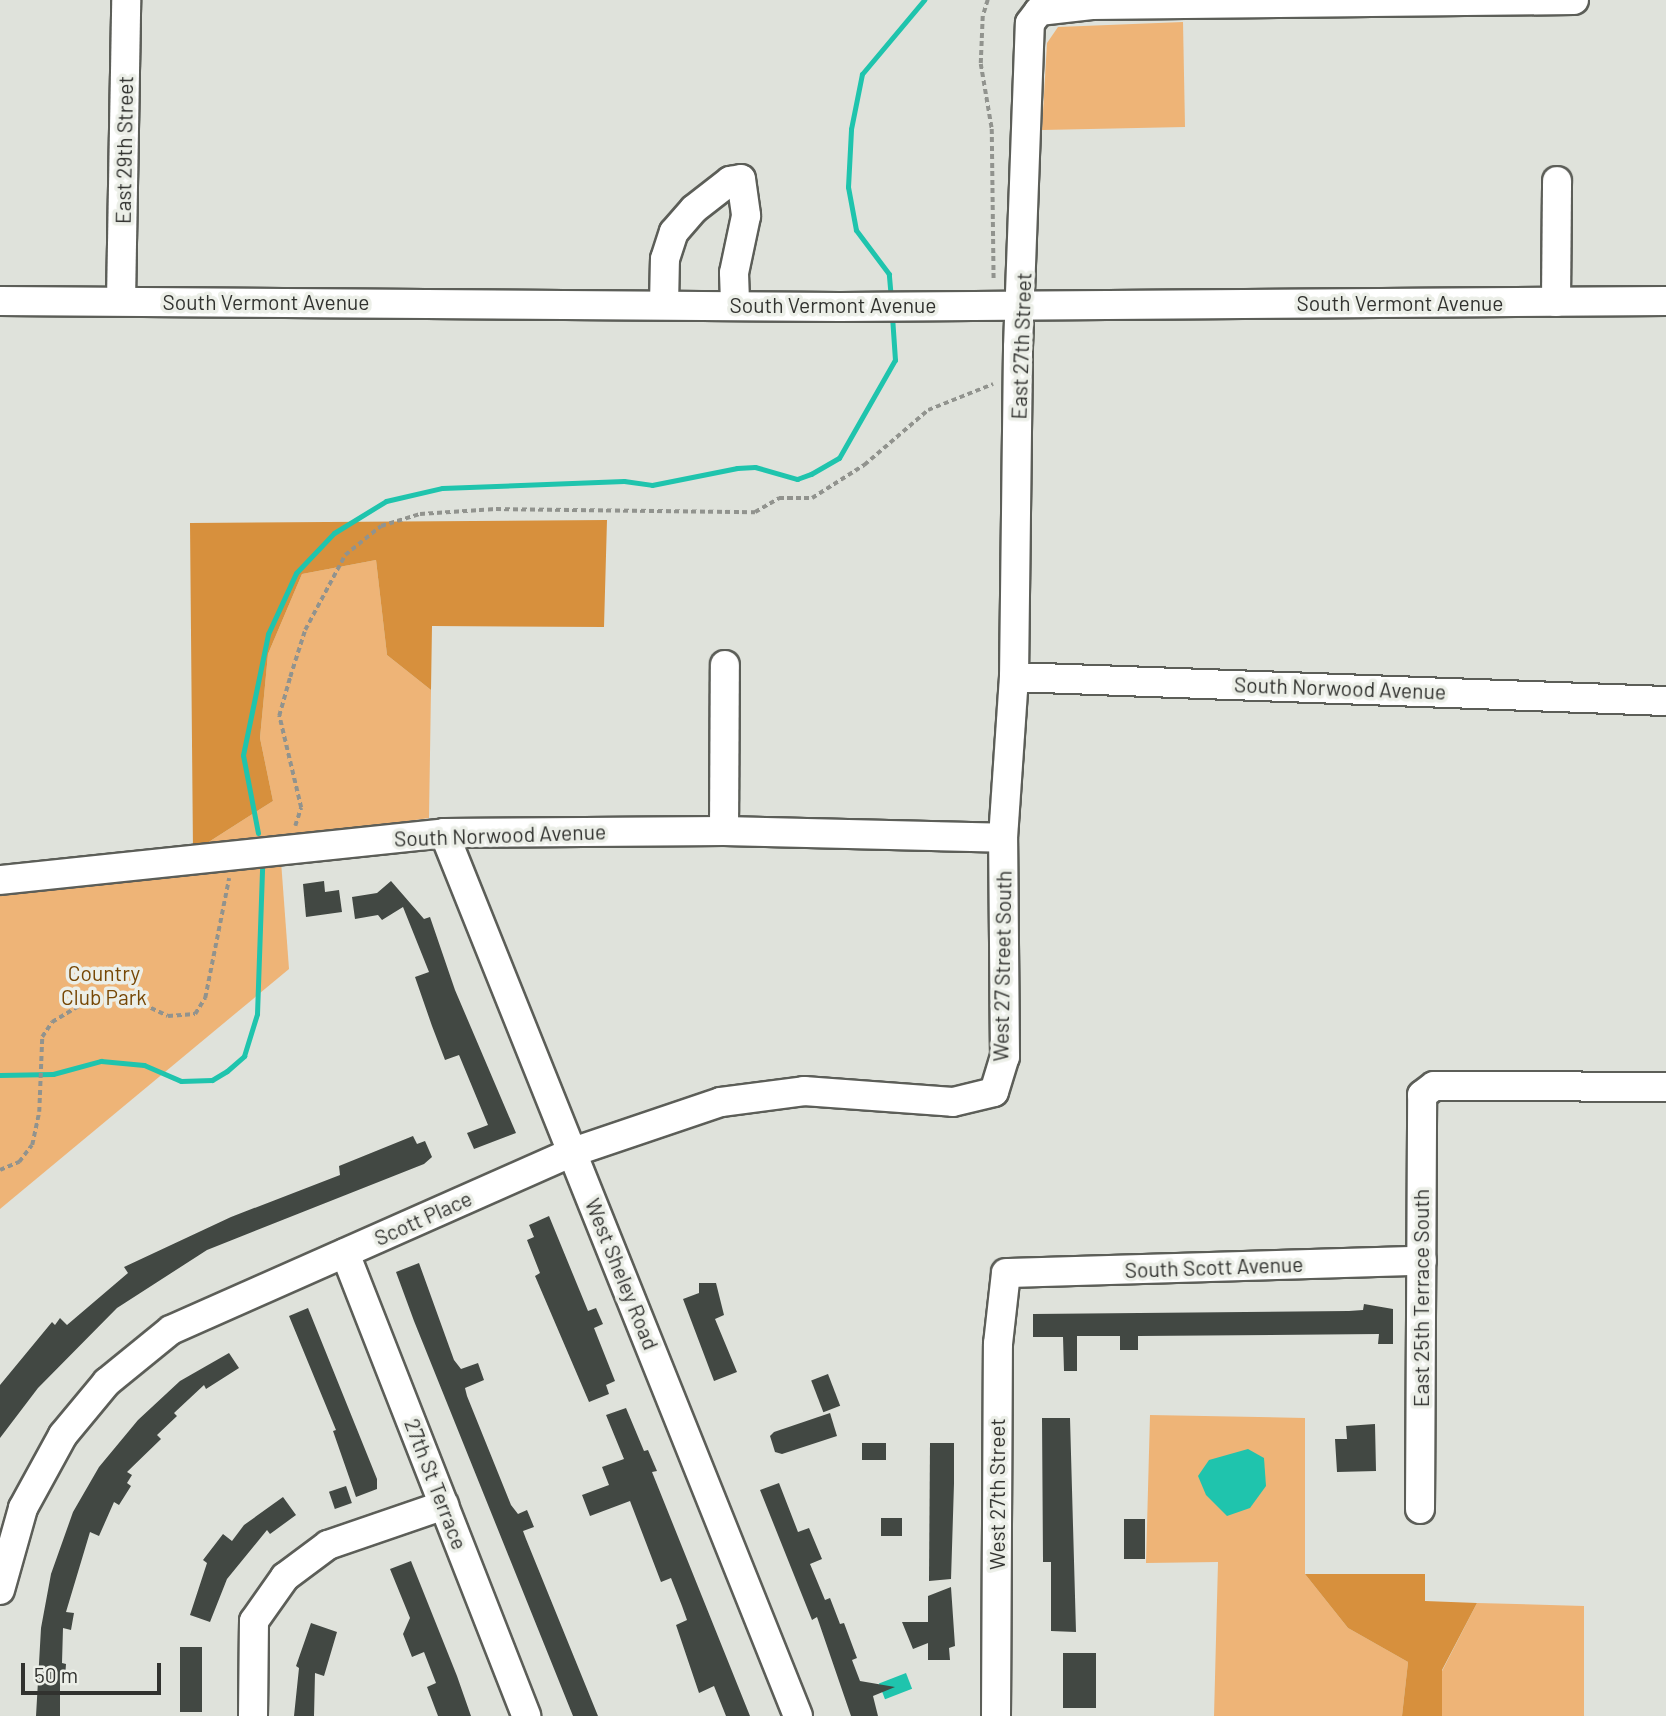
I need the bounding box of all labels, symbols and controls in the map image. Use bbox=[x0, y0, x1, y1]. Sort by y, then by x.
street label: East 29th Street bbox=[110, 76, 138, 224]
street label: East 27th Street bbox=[1006, 272, 1036, 420]
street label: South Vermont Avenue bbox=[163, 289, 369, 315]
street label: South Vermont Avenue bbox=[1297, 290, 1503, 316]
street label: South Vermont Avenue bbox=[730, 292, 936, 318]
street label: South Norwood Avenue bbox=[1234, 672, 1446, 704]
street label: South Norwood Avenue bbox=[394, 819, 606, 851]
street label: West 27 Street South bbox=[988, 870, 1016, 1062]
park label: Country Club Park bbox=[61, 960, 147, 1010]
street label: Scott Place bbox=[370, 1185, 476, 1251]
street label: East 25th Terrace South bbox=[1408, 1189, 1434, 1407]
street label: West Sheley Road bbox=[580, 1195, 664, 1353]
street label: South Scott Avenue bbox=[1124, 1251, 1304, 1283]
street label: 27th St Terrace bbox=[399, 1415, 473, 1553]
street label: West 27th Street bbox=[984, 1418, 1010, 1570]
scale bar bbox=[24, 1650, 164, 1694]
text: 50 m bbox=[34, 1662, 78, 1687]

